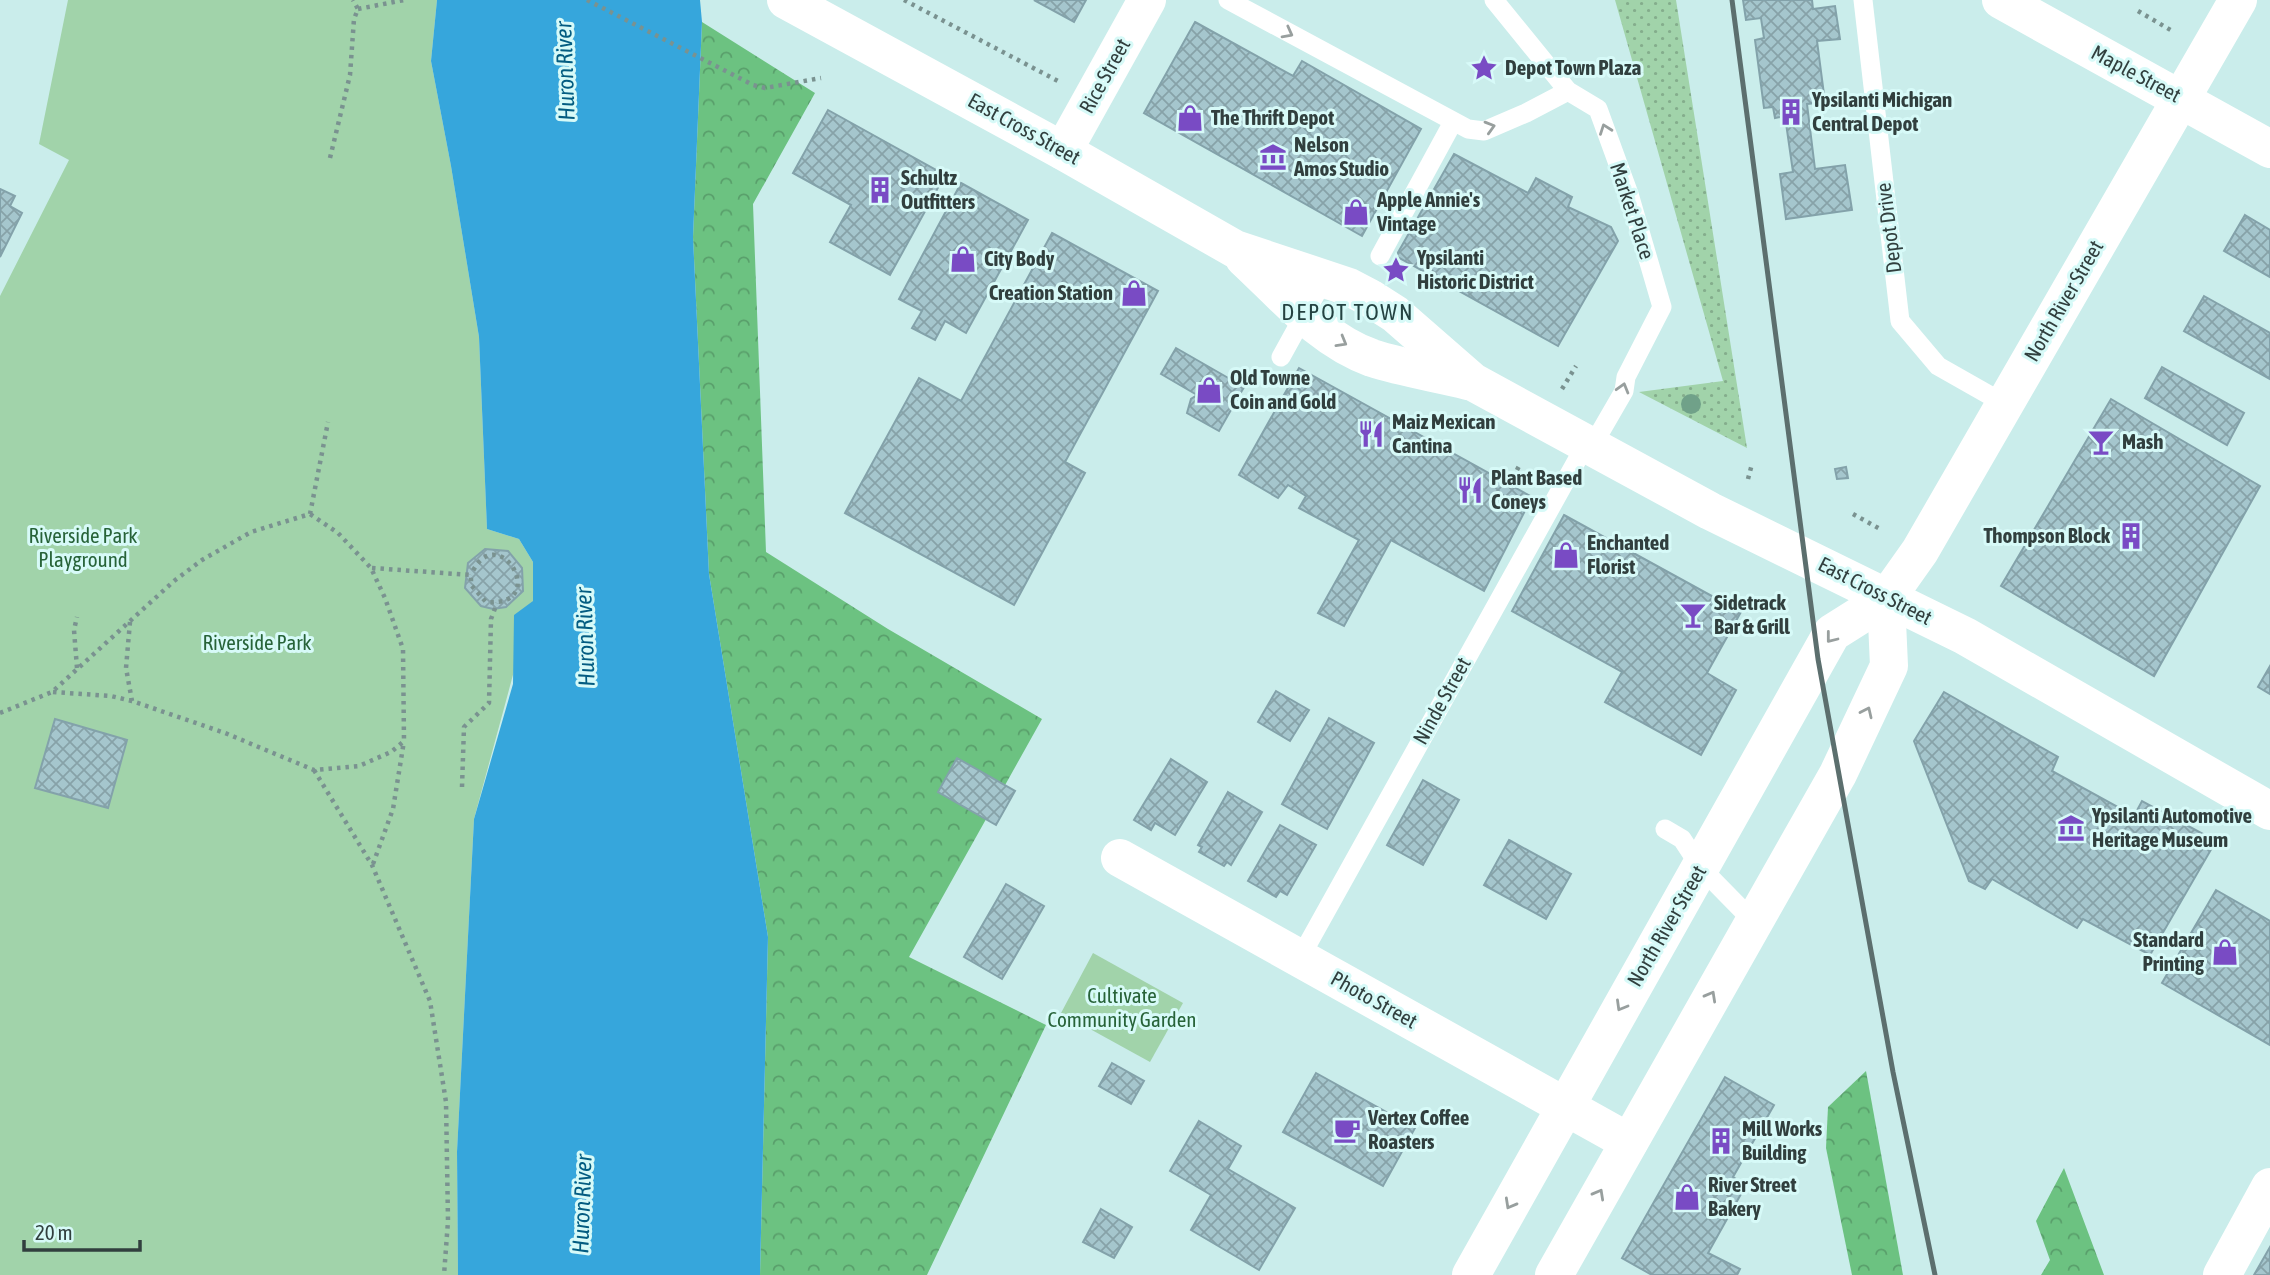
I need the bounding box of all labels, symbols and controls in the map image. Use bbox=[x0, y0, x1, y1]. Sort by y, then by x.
water label: Huron River bbox=[550, 20, 580, 121]
one-way arrow bbox=[1280, 24, 1293, 38]
street label: Rice Street bbox=[1074, 34, 1134, 117]
street label: Maple Street bbox=[2088, 40, 2185, 107]
place icon: Depot Town Plaza bbox=[1469, 53, 1499, 83]
place label: Depot Town Plaza bbox=[1505, 55, 1641, 79]
street label: East Cross Street bbox=[964, 87, 1085, 169]
place label: Ypsilanti Michigan Central Depot bbox=[1811, 87, 1952, 135]
building icon: Ypsilanti Michigan Central Depot bbox=[1776, 97, 1806, 127]
shop icon: The Thrift Depot bbox=[1175, 103, 1205, 133]
place label: The Thrift Depot bbox=[1211, 105, 1334, 129]
one-way arrow bbox=[1484, 120, 1496, 135]
one-way arrow bbox=[1600, 124, 1614, 136]
place label: Nelson Amos Studio bbox=[1293, 132, 1389, 180]
museum icon: Nelson Amos Studio bbox=[1258, 142, 1288, 172]
street label: Market Place bbox=[1606, 159, 1660, 262]
place label: Schultz Outfitters bbox=[901, 165, 976, 213]
building icon: Schultz Outfitters bbox=[865, 175, 895, 205]
street label: Depot Drive bbox=[1871, 182, 1905, 275]
place label: Apple Annie's Vintage bbox=[1376, 187, 1481, 235]
shop icon: Apple Annie's Vintage bbox=[1341, 197, 1371, 227]
street label: North River Street bbox=[2019, 236, 2107, 365]
shop icon: City Body bbox=[948, 244, 978, 274]
place label: Ypsilanti Historic District bbox=[1416, 245, 1534, 293]
place label: City Body bbox=[984, 246, 1055, 270]
place icon: Ypsilanti Historic District bbox=[1381, 255, 1411, 285]
shop icon: Creation Station bbox=[1119, 278, 1149, 308]
place label: Creation Station bbox=[989, 280, 1113, 304]
district label: DEPOT TOWN bbox=[1281, 299, 1415, 325]
one-way arrow bbox=[1334, 333, 1347, 346]
place label: Old Towne Coin and Gold bbox=[1230, 365, 1336, 413]
shop icon: Old Towne Coin and Gold bbox=[1194, 375, 1224, 405]
one-way arrow bbox=[1614, 382, 1629, 394]
place label: Maiz Mexican Cantina bbox=[1392, 409, 1496, 457]
restaurant icon: Maiz Mexican Cantina bbox=[1356, 419, 1386, 449]
bar icon: Mash bbox=[2086, 427, 2116, 457]
place label: Mash bbox=[2122, 429, 2163, 453]
place label: Plant Based Coneys bbox=[1491, 465, 1582, 513]
restaurant icon: Plant Based Coneys bbox=[1455, 475, 1485, 505]
building icon: Thompson Block bbox=[2116, 521, 2146, 551]
park label: Riverside Park Playground bbox=[28, 523, 138, 571]
place label: Thompson Block bbox=[1984, 523, 2111, 547]
place label: Enchanted Florist bbox=[1587, 530, 1669, 578]
shop icon: Enchanted Florist bbox=[1551, 540, 1581, 570]
street label: East Cross Street bbox=[1815, 551, 1936, 629]
water label: Huron River bbox=[570, 586, 600, 687]
place label: Sidetrack Bar & Grill bbox=[1714, 590, 1790, 638]
bar icon: Sidetrack Bar & Grill bbox=[1678, 600, 1708, 630]
park label: Riverside Park bbox=[202, 630, 312, 654]
one-way arrow bbox=[1827, 631, 1840, 643]
street label: Ninde Street bbox=[1407, 653, 1475, 748]
one-way arrow bbox=[1859, 707, 1873, 720]
place label: Ypsilanti Automotive Heritage Museum bbox=[2091, 803, 2252, 851]
museum icon: Ypsilanti Automotive Heritage Museum bbox=[2056, 813, 2086, 843]
street label: North River Street bbox=[1622, 861, 1710, 990]
place label: Standard Printing bbox=[2133, 927, 2205, 975]
shop icon: Standard Printing bbox=[2210, 937, 2240, 967]
street label: Photo Street bbox=[1327, 966, 1422, 1033]
park label: Cultivate Community Garden bbox=[1047, 983, 1197, 1031]
one-way arrow bbox=[1703, 991, 1716, 1003]
one-way arrow bbox=[1617, 998, 1630, 1011]
place label: Vertex Coffee Roasters bbox=[1367, 1105, 1469, 1153]
cafe icon: Vertex Coffee Roasters bbox=[1332, 1115, 1362, 1145]
place label: Mill Works Building bbox=[1742, 1116, 1823, 1164]
building icon: Mill Works Building bbox=[1706, 1126, 1736, 1156]
water label: Huron River bbox=[567, 1153, 597, 1254]
place label: River Street Bakery bbox=[1708, 1172, 1796, 1220]
shop icon: River Street Bakery bbox=[1672, 1182, 1702, 1212]
one-way arrow bbox=[1591, 1189, 1604, 1201]
one-way arrow bbox=[1505, 1197, 1518, 1209]
scale bar bbox=[24, 1208, 140, 1252]
text: 20 m bbox=[35, 1220, 73, 1244]

